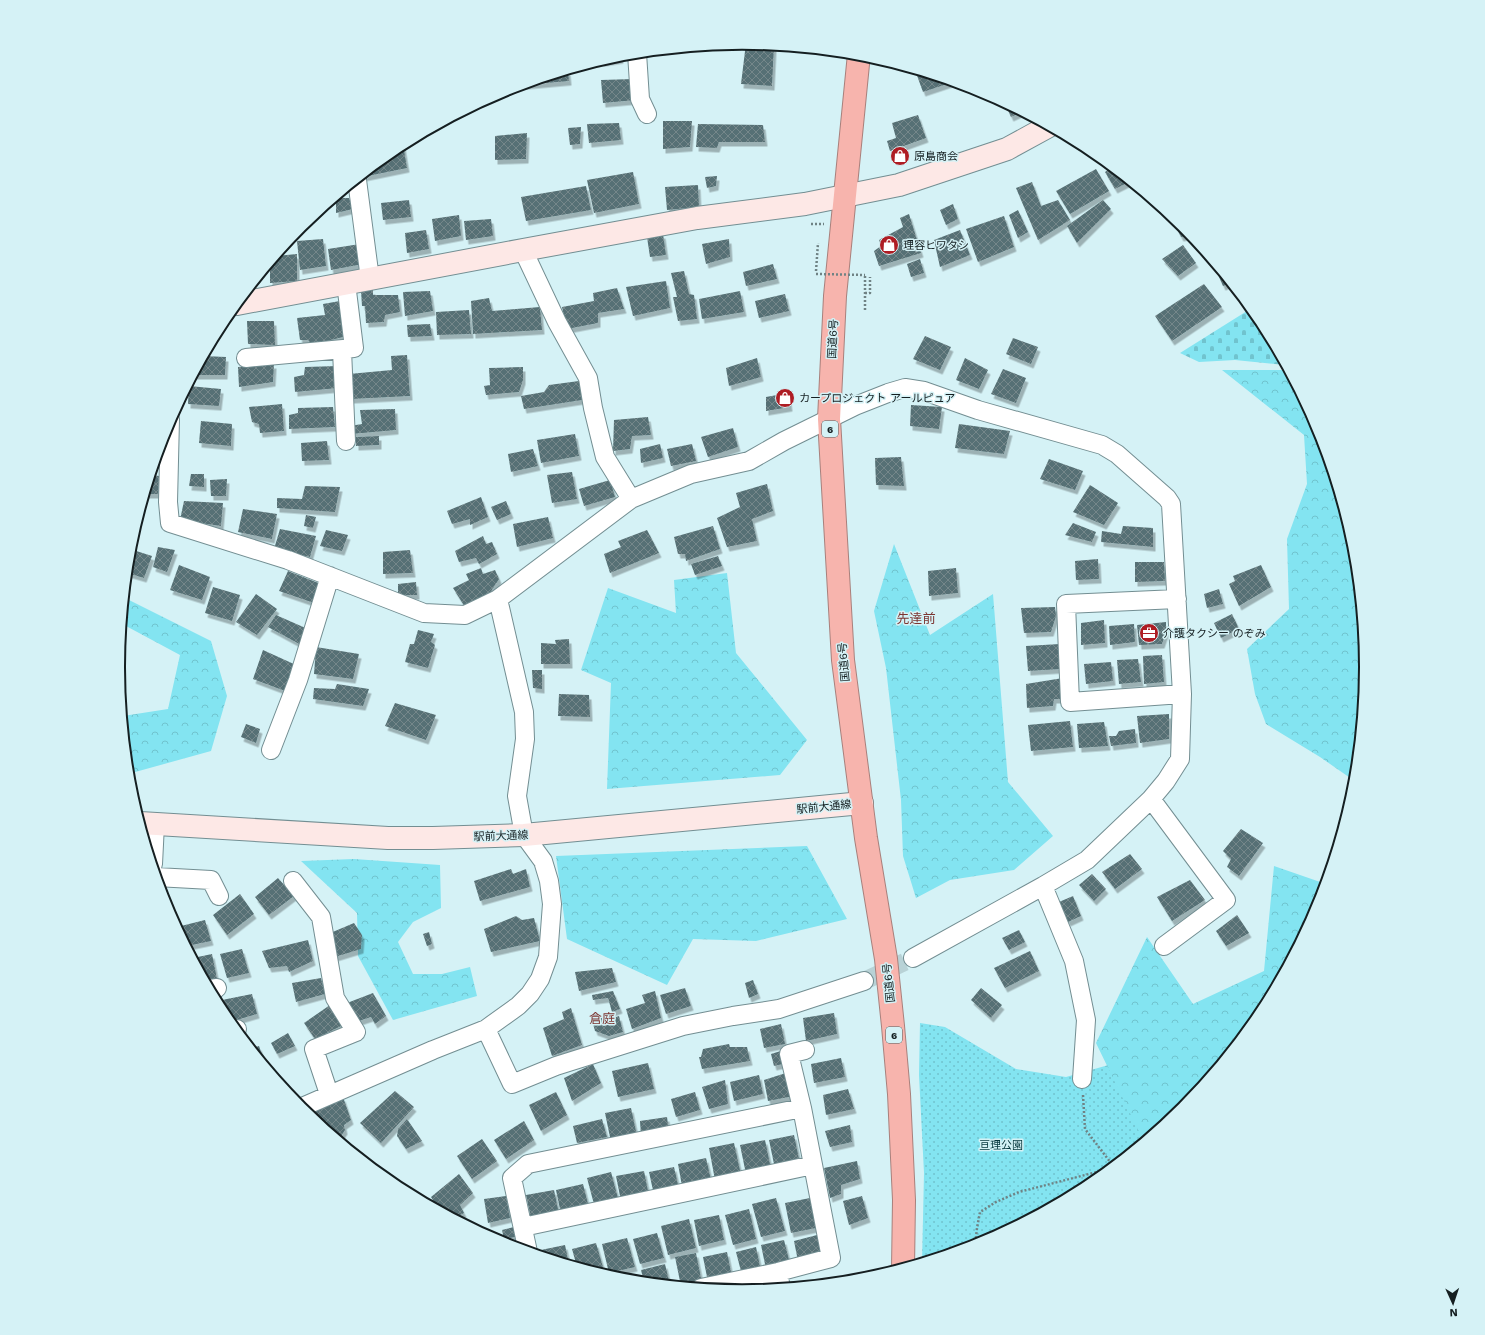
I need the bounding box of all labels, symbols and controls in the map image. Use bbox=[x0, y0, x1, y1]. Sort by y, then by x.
shop icon: 原島商会 bbox=[889, 145, 911, 167]
place label: 原島商会 bbox=[914, 150, 958, 163]
shop icon: 理容ヒワタシ bbox=[878, 234, 900, 256]
place label: 理容ヒワタシ bbox=[903, 239, 969, 252]
street label: 国道6号 bbox=[825, 319, 841, 359]
shop icon: カープロジェクト アールピュア bbox=[774, 387, 796, 409]
place label: カープロジェクト アールピュア bbox=[799, 392, 955, 405]
road number: 6 bbox=[822, 421, 838, 437]
district label: 先達前 bbox=[896, 611, 936, 626]
office icon: 介護タクシー のぞみ bbox=[1138, 622, 1160, 644]
place label: 介護タクシー のぞみ bbox=[1163, 627, 1266, 640]
street label: 国道6号 bbox=[836, 642, 852, 682]
street label: 駅前大通線 bbox=[796, 798, 852, 816]
street label: 駅前大通線 bbox=[473, 829, 529, 843]
street label: 国道6号 bbox=[880, 963, 898, 1003]
district label: 倉庭 bbox=[589, 1011, 615, 1026]
road number: 6 bbox=[886, 1027, 902, 1043]
park label: 亘理公園 bbox=[979, 1139, 1023, 1152]
north arrow bbox=[1433, 1283, 1473, 1323]
text: N bbox=[1449, 1306, 1458, 1319]

